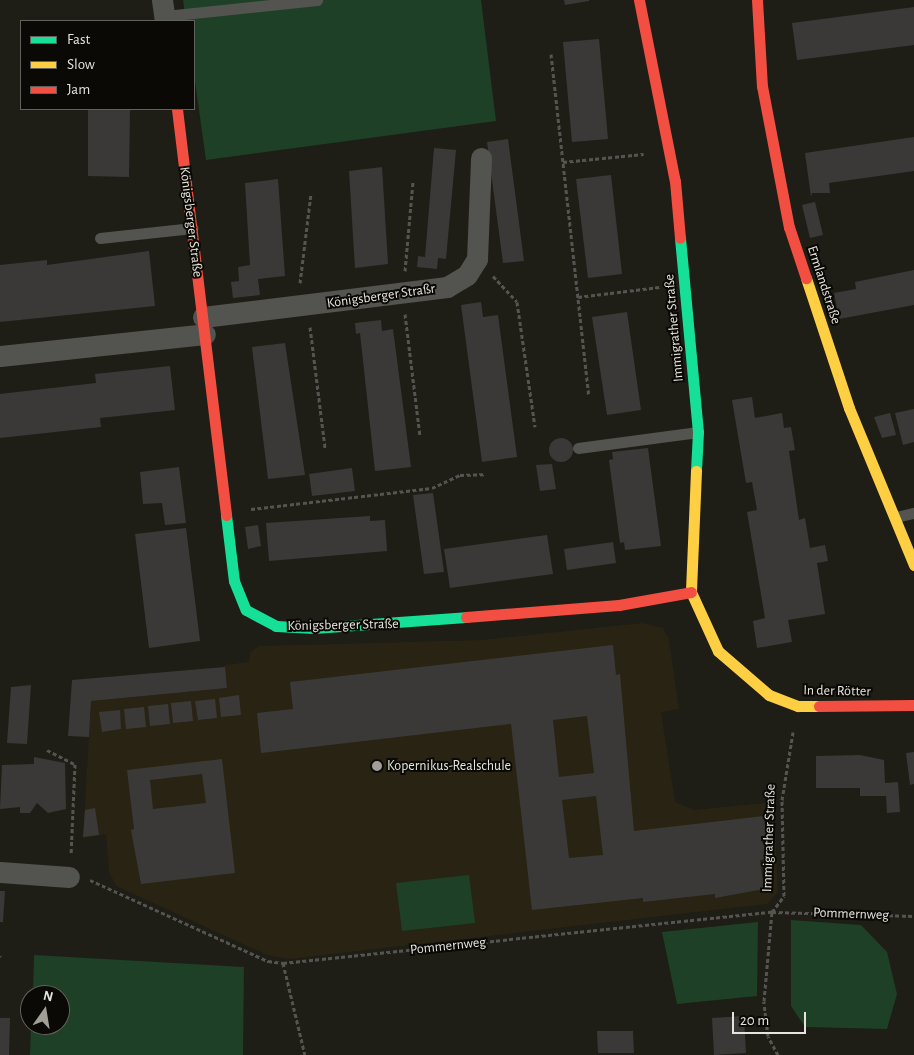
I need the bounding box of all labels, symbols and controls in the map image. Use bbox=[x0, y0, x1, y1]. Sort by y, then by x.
legend bbox=[20, 20, 195, 110]
text: Fast bbox=[67, 32, 90, 47]
text: Slow bbox=[67, 57, 95, 72]
text: Jam bbox=[67, 82, 90, 97]
street label: Königsberger Straße bbox=[176, 166, 206, 278]
street label: Ermlandstraße bbox=[803, 244, 845, 326]
street label: Immigrather Straße bbox=[661, 273, 687, 383]
street label: Königsberger Straßr bbox=[326, 280, 436, 312]
street label: Königsberger Straße bbox=[287, 616, 399, 634]
street label: In der Rötter bbox=[803, 682, 871, 700]
place label: Kopernikus-Realschule bbox=[387, 758, 511, 774]
marker: Kopernikus-Realschule bbox=[371, 760, 383, 772]
street label: Immigrather Straße bbox=[759, 784, 779, 892]
street label: Pommernweg bbox=[813, 904, 889, 924]
street label: Pommernweg bbox=[409, 934, 487, 958]
north arrow bbox=[20, 985, 70, 1035]
text: N bbox=[42, 988, 54, 1004]
scale bar bbox=[734, 1002, 808, 1034]
text: 20 m bbox=[740, 1013, 769, 1028]

